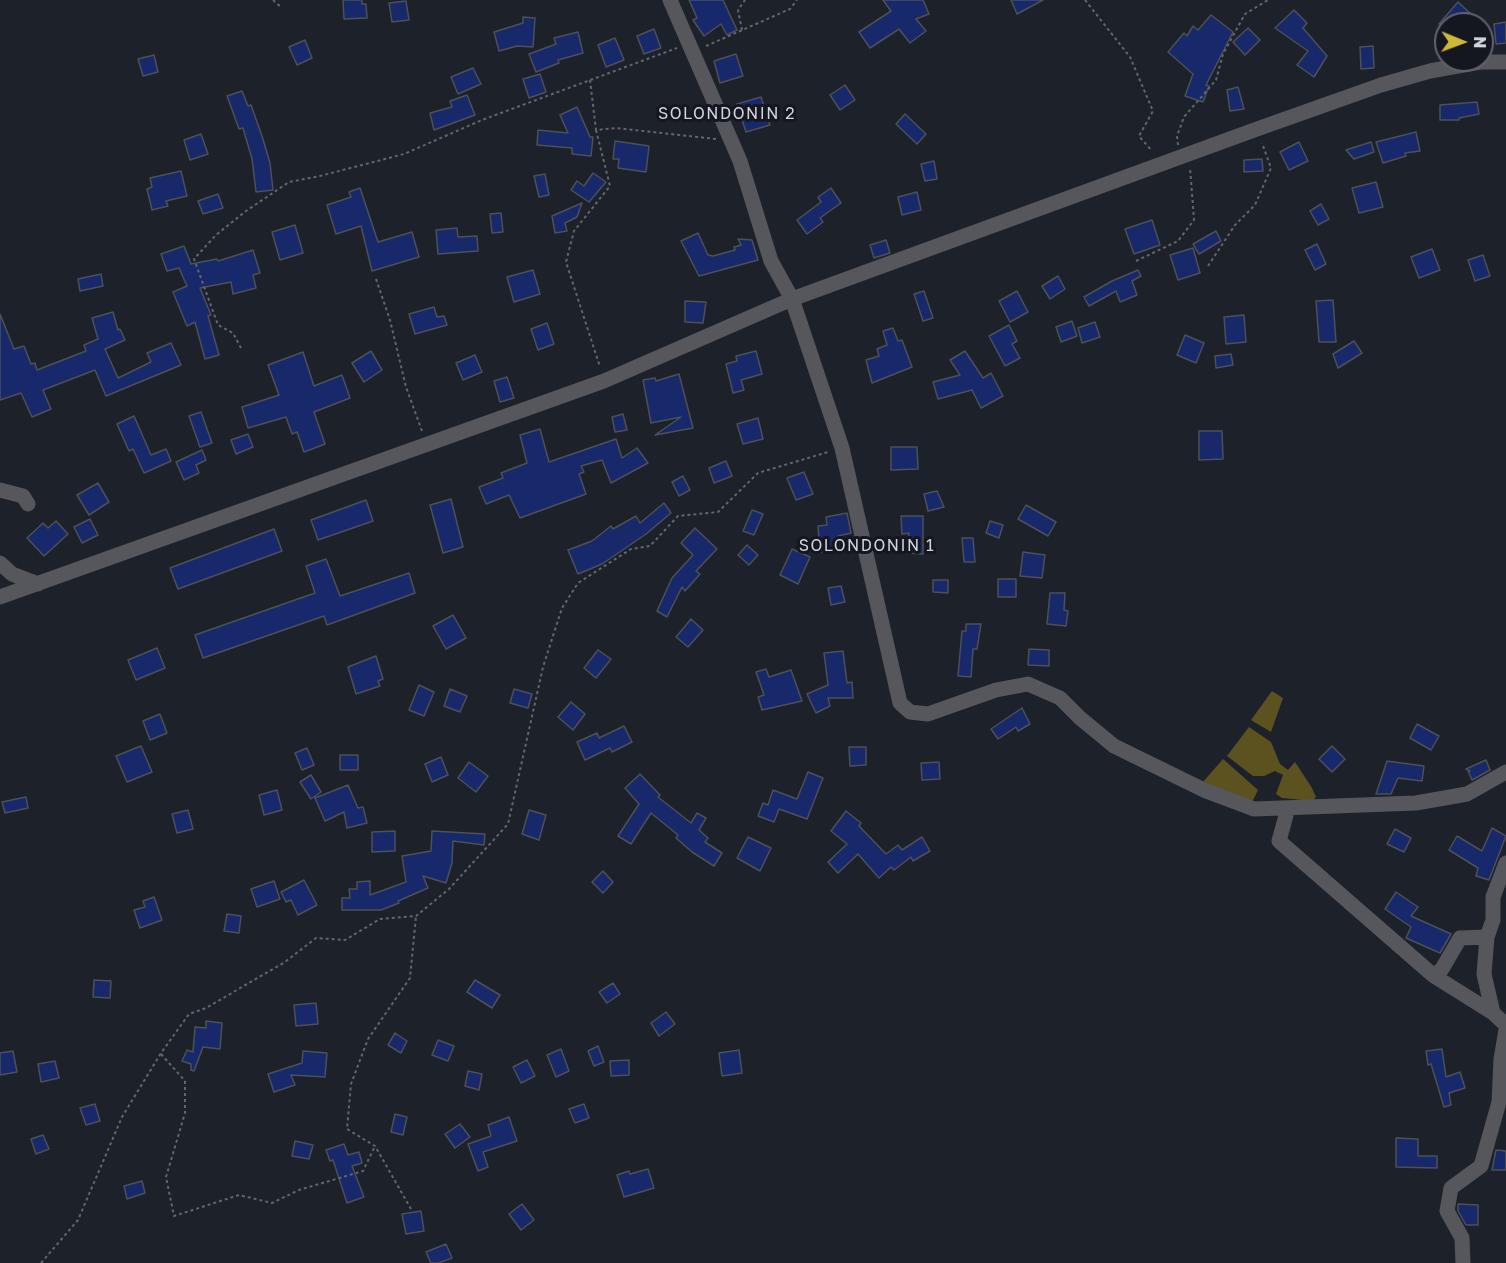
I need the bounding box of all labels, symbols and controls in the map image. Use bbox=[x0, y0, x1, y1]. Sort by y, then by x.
north arrow bbox=[1434, 12, 1494, 72]
text: N bbox=[1470, 36, 1490, 49]
district label: SOLONDONIN 2 bbox=[658, 104, 796, 124]
district label: SOLONDONIN 1 bbox=[799, 536, 935, 556]

